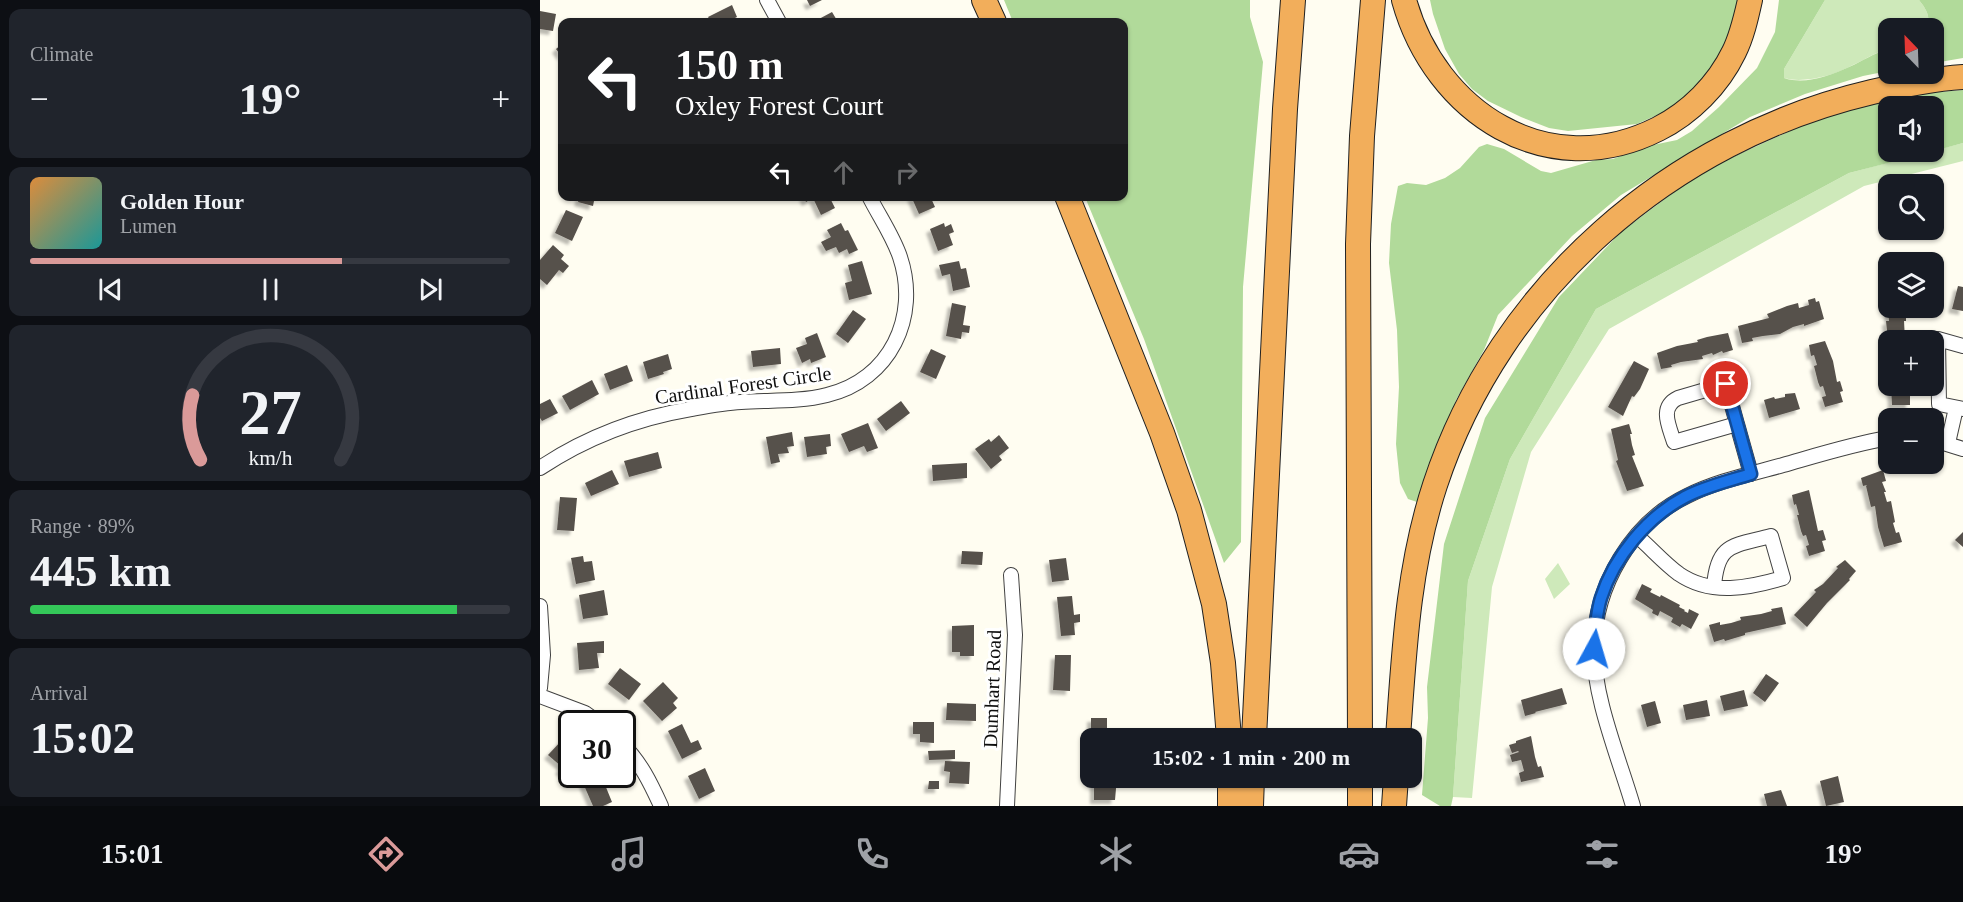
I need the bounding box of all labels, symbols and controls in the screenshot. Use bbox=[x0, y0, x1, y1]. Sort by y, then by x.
north arrow bbox=[1878, 18, 1944, 84]
map controls bbox=[1878, 18, 1944, 474]
icon: left bbox=[576, 42, 654, 120]
text: 150 m bbox=[675, 42, 784, 88]
text: Climate bbox=[30, 43, 93, 65]
text: 19° bbox=[239, 74, 302, 124]
text: − bbox=[30, 81, 49, 117]
text: + bbox=[491, 81, 510, 117]
text: Oxley Forest Court bbox=[675, 91, 884, 121]
button: sound bbox=[1878, 96, 1944, 162]
icon: left bbox=[764, 156, 797, 189]
icon: ahead bbox=[827, 156, 860, 189]
icon: right bbox=[890, 156, 923, 189]
button: search bbox=[1878, 174, 1944, 240]
text: Golden Hour bbox=[120, 189, 244, 214]
text: Lumen bbox=[120, 215, 177, 237]
button: layers bbox=[1878, 252, 1944, 318]
icon: previous bbox=[94, 273, 127, 306]
icon: pause bbox=[254, 273, 287, 306]
icon: next bbox=[414, 273, 447, 306]
button: + bbox=[1878, 330, 1944, 396]
pin bbox=[1700, 358, 1751, 409]
street label: Cardinal Forest Circle bbox=[653, 362, 833, 408]
icon: arrive bbox=[1709, 367, 1742, 400]
text: 27 bbox=[239, 378, 301, 447]
button: − bbox=[1878, 408, 1944, 474]
text: km/h bbox=[248, 446, 292, 470]
text: Range · 89% bbox=[30, 515, 134, 537]
text: 445 km bbox=[30, 546, 171, 596]
position arrow bbox=[1562, 617, 1626, 681]
street label: Dumhart Road bbox=[979, 629, 1005, 749]
text: Arrival bbox=[30, 682, 88, 704]
speed limit sign: 30 bbox=[558, 710, 636, 788]
text: 15:02 bbox=[30, 713, 135, 763]
text: 15:02 · 1 min · 200 m bbox=[1152, 745, 1350, 770]
icon: directions bbox=[365, 833, 407, 875]
icon: music bbox=[608, 833, 650, 875]
icon: phone bbox=[851, 833, 893, 875]
icon: climate bbox=[1095, 833, 1137, 875]
icon: car bbox=[1338, 833, 1380, 875]
icon: filters bbox=[1581, 833, 1623, 875]
text: 15:01 bbox=[101, 839, 164, 869]
text: 19° bbox=[1824, 839, 1862, 869]

